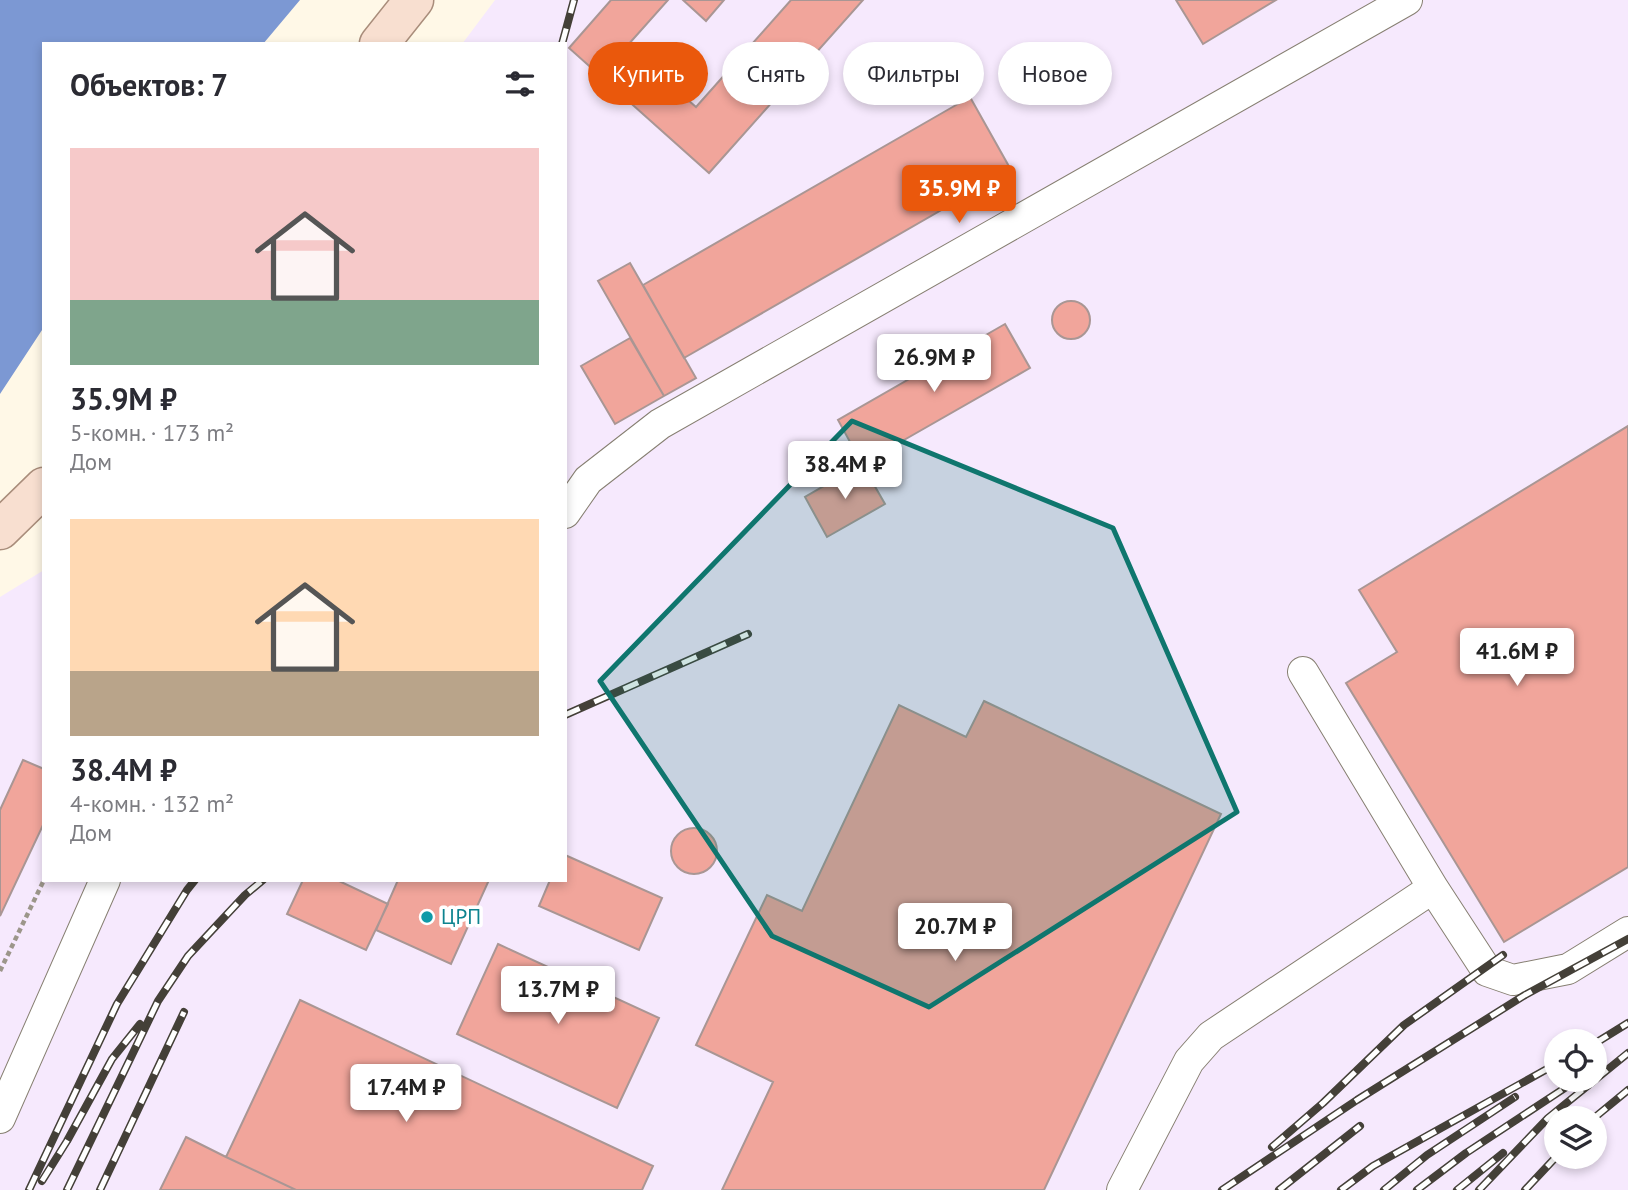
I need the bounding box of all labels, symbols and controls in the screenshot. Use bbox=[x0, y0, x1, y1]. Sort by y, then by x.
chip: Купить bbox=[588, 42, 708, 105]
chip: Снять bbox=[722, 42, 829, 105]
chip: Фильтры bbox=[843, 42, 984, 105]
chip: Новое bbox=[998, 42, 1112, 105]
text: Объектов: 7 bbox=[70, 65, 228, 104]
icon: filters bbox=[501, 65, 539, 103]
pin: 35.9M ₽ bbox=[894, 166, 1024, 225]
text: 35.9M ₽ bbox=[918, 173, 1000, 202]
icon: home bbox=[242, 193, 368, 319]
pin: 26.9M ₽ bbox=[869, 334, 999, 394]
text: 26.9M ₽ bbox=[893, 342, 975, 371]
text: 35.9M ₽ bbox=[70, 379, 177, 418]
text: 5-комн. · 173 m² bbox=[70, 418, 234, 447]
pin: 38.4M ₽ bbox=[780, 442, 910, 501]
text: Дом bbox=[70, 447, 112, 476]
text: 38.4M ₽ bbox=[804, 449, 886, 478]
icon: home bbox=[242, 564, 368, 690]
pin: 41.6M ₽ bbox=[1452, 628, 1582, 688]
text: 41.6M ₽ bbox=[1476, 636, 1558, 665]
text: 38.4M ₽ bbox=[70, 750, 177, 789]
text: 4-комн. · 132 m² bbox=[70, 789, 234, 818]
text: Дом bbox=[70, 818, 112, 847]
place label: ЦРП bbox=[441, 903, 481, 930]
pin: 20.7M ₽ bbox=[890, 904, 1020, 963]
marker: ЦРП bbox=[419, 909, 435, 925]
text: 20.7M ₽ bbox=[914, 911, 996, 940]
pin: 13.7M ₽ bbox=[493, 967, 623, 1026]
text: 13.7M ₽ bbox=[517, 974, 599, 1003]
map controls bbox=[1544, 1029, 1607, 1169]
button: locate bbox=[1544, 1029, 1607, 1092]
pin: 17.4M ₽ bbox=[341, 1064, 471, 1124]
text: 17.4M ₽ bbox=[366, 1072, 446, 1101]
button: layers bbox=[1544, 1106, 1607, 1169]

